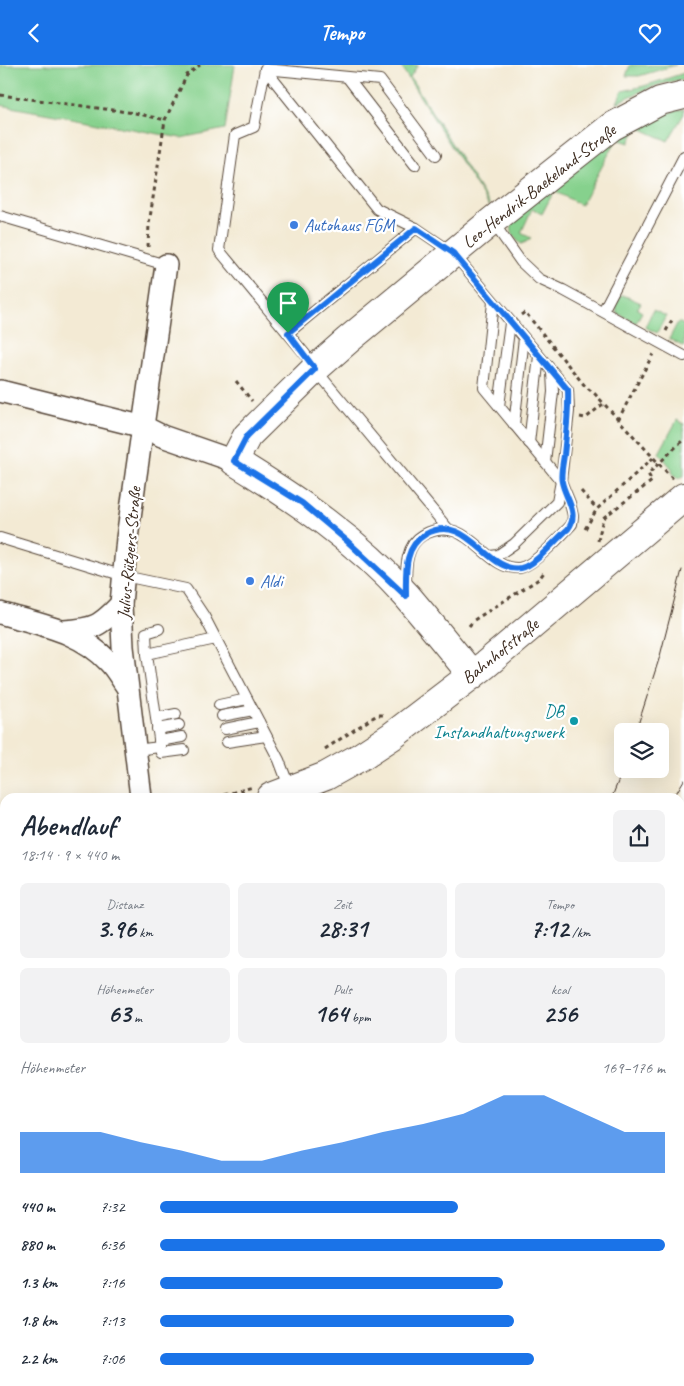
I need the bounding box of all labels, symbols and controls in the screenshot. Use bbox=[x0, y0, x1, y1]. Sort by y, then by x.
icon: back bbox=[20, 19, 48, 47]
text: Tempo bbox=[320, 19, 364, 47]
icon: heart bbox=[636, 19, 664, 47]
street label: Leo-Hendrik-Baekeland-Straße bbox=[458, 118, 621, 253]
place label: Autohaus FGM bbox=[304, 214, 396, 236]
marker: Autohaus FGM bbox=[288, 219, 300, 231]
pin bbox=[267, 282, 309, 333]
icon: arrive bbox=[274, 289, 302, 317]
street label: Julius-Rütgers-Straße bbox=[112, 485, 146, 621]
place label: Aldi bbox=[260, 570, 285, 592]
marker: Aldi bbox=[244, 575, 256, 587]
street label: Bahnhofstraße bbox=[457, 613, 544, 689]
place label: DB Instandhaltungswerk bbox=[434, 700, 566, 743]
marker: DB Instandhaltungswerk bbox=[568, 715, 580, 727]
map controls bbox=[614, 723, 669, 778]
button: layers bbox=[614, 723, 669, 778]
text: Abendlauf bbox=[20, 808, 115, 843]
button: share bbox=[613, 810, 665, 862]
text: 18:14 · 9 × 440 m bbox=[20, 845, 119, 865]
text: Distanz bbox=[107, 896, 143, 913]
text: Zeit bbox=[333, 896, 352, 913]
text: Tempo bbox=[546, 896, 574, 913]
text: 3.96 bbox=[97, 913, 136, 945]
text: 28:31 bbox=[318, 913, 367, 945]
text: 7:12 bbox=[530, 913, 569, 945]
text: km bbox=[136, 924, 153, 941]
text: /km bbox=[569, 924, 590, 941]
text: Höhenmeter bbox=[96, 981, 153, 998]
text: Puls bbox=[333, 981, 352, 998]
text: kcal bbox=[551, 981, 569, 998]
text: 63 bbox=[108, 998, 131, 1030]
text: 164 bbox=[314, 998, 348, 1030]
text: 256 bbox=[543, 998, 577, 1030]
text: m bbox=[131, 1009, 142, 1026]
text: bpm bbox=[348, 1009, 371, 1026]
text: Höhenmeter bbox=[20, 1058, 85, 1078]
text: 169–176 m bbox=[602, 1058, 665, 1078]
text: 440 m bbox=[20, 1197, 55, 1217]
text: 7:32 bbox=[100, 1197, 125, 1217]
text: 880 m bbox=[20, 1235, 55, 1255]
text: 6:36 bbox=[100, 1235, 125, 1255]
text: 1.3 km bbox=[20, 1273, 57, 1293]
text: 7:16 bbox=[100, 1273, 125, 1293]
text: 1.8 km bbox=[20, 1311, 57, 1331]
text: 7:13 bbox=[100, 1311, 125, 1331]
text: 2.2 km bbox=[20, 1349, 57, 1369]
text: 7:06 bbox=[100, 1349, 125, 1369]

